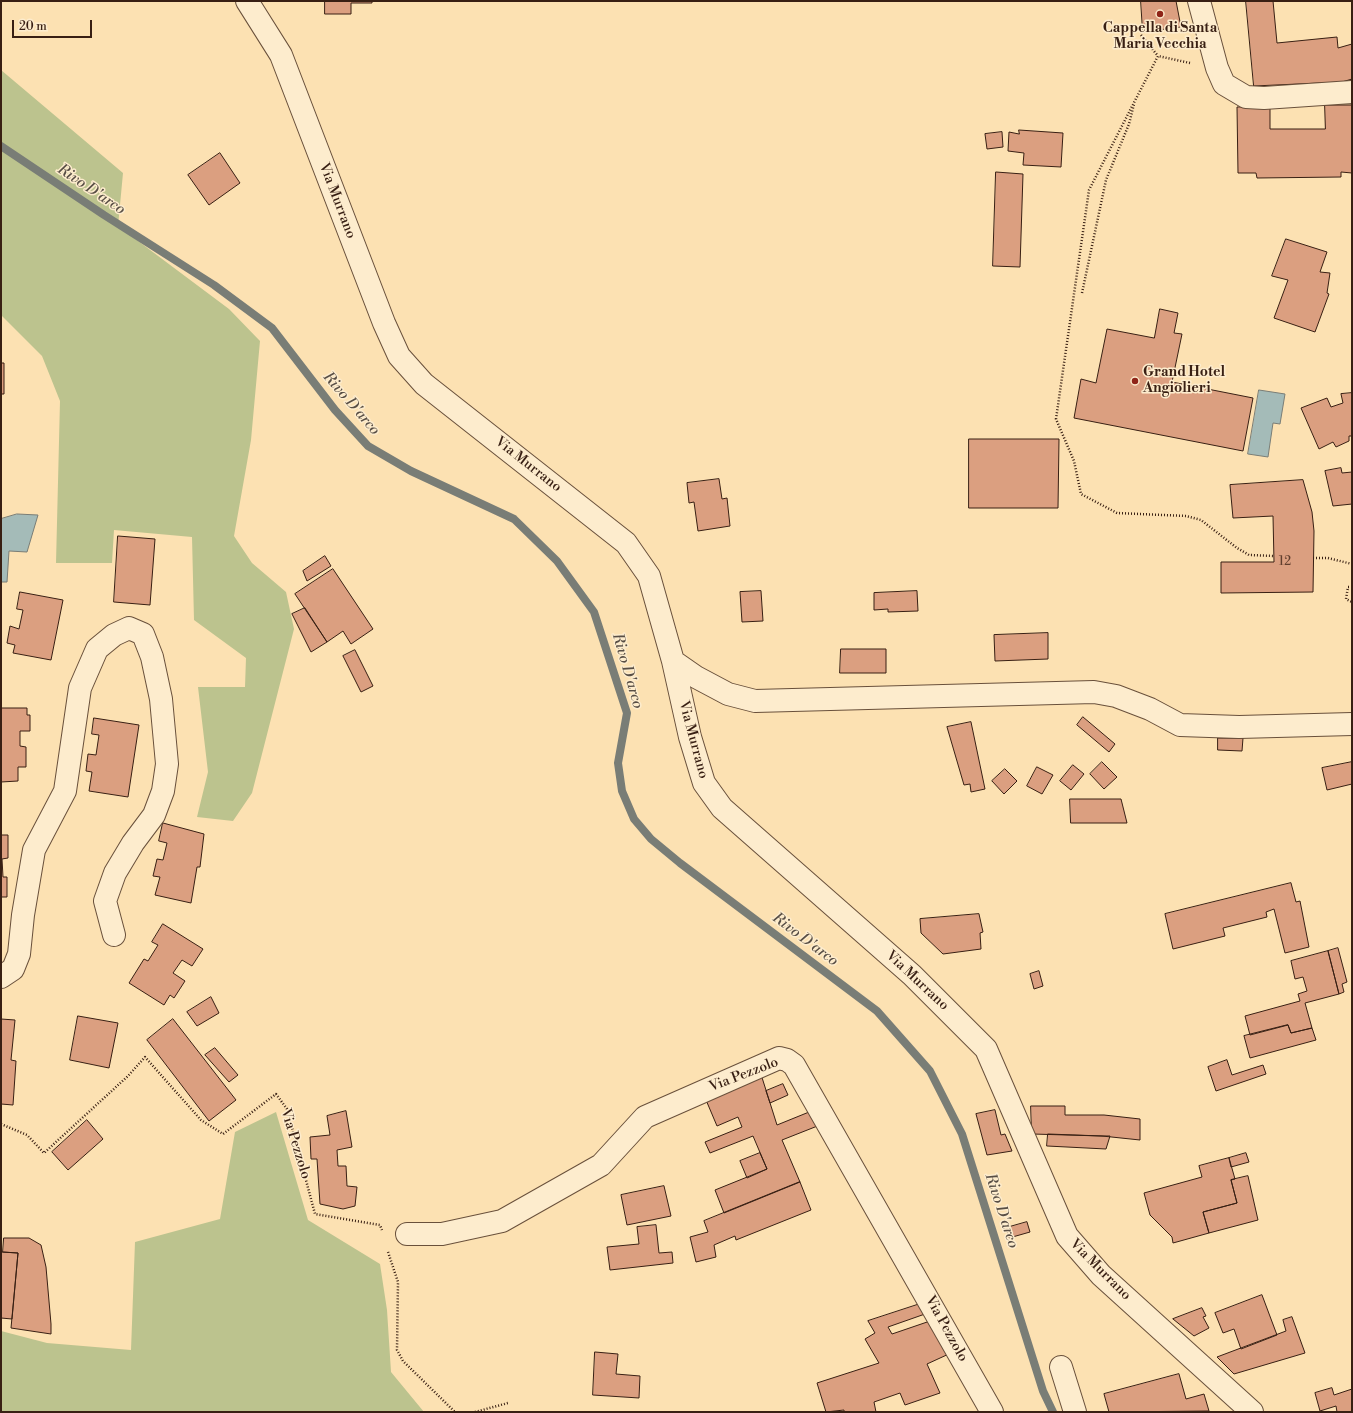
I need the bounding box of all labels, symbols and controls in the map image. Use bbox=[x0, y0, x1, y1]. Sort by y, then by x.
marker: Cappella di Santa Maria Vecchia bbox=[1155, 9, 1165, 19]
scale bar bbox=[14, 12, 94, 38]
text: 20 m bbox=[19, 19, 47, 34]
place label: Cappella di Santa Maria Vecchia bbox=[1103, 21, 1217, 54]
water label: Rivo D'arco bbox=[54, 161, 128, 219]
street label: Via Murrano bbox=[315, 161, 359, 241]
place label: Grand Hotel Angiolieri bbox=[1143, 365, 1225, 398]
water label: Rivo D'arco bbox=[319, 369, 383, 439]
marker: Grand Hotel Angiolieri bbox=[1130, 376, 1140, 386]
street label: Via Murrano bbox=[491, 434, 565, 496]
house number: 12 bbox=[1279, 555, 1291, 569]
water label: Rivo D'arco bbox=[608, 631, 646, 711]
street label: Via Murrano bbox=[675, 699, 711, 781]
water label: Rivo D'arco bbox=[769, 909, 841, 971]
street label: Via Murrano bbox=[882, 948, 952, 1014]
street label: Via Pezzolo bbox=[707, 1054, 781, 1096]
street label: Via Pezzolo bbox=[276, 1107, 314, 1181]
water label: Rivo D'arco bbox=[980, 1171, 1022, 1251]
street label: Via Murrano bbox=[1066, 1236, 1134, 1304]
street label: Via Pezzolo bbox=[921, 1293, 971, 1365]

